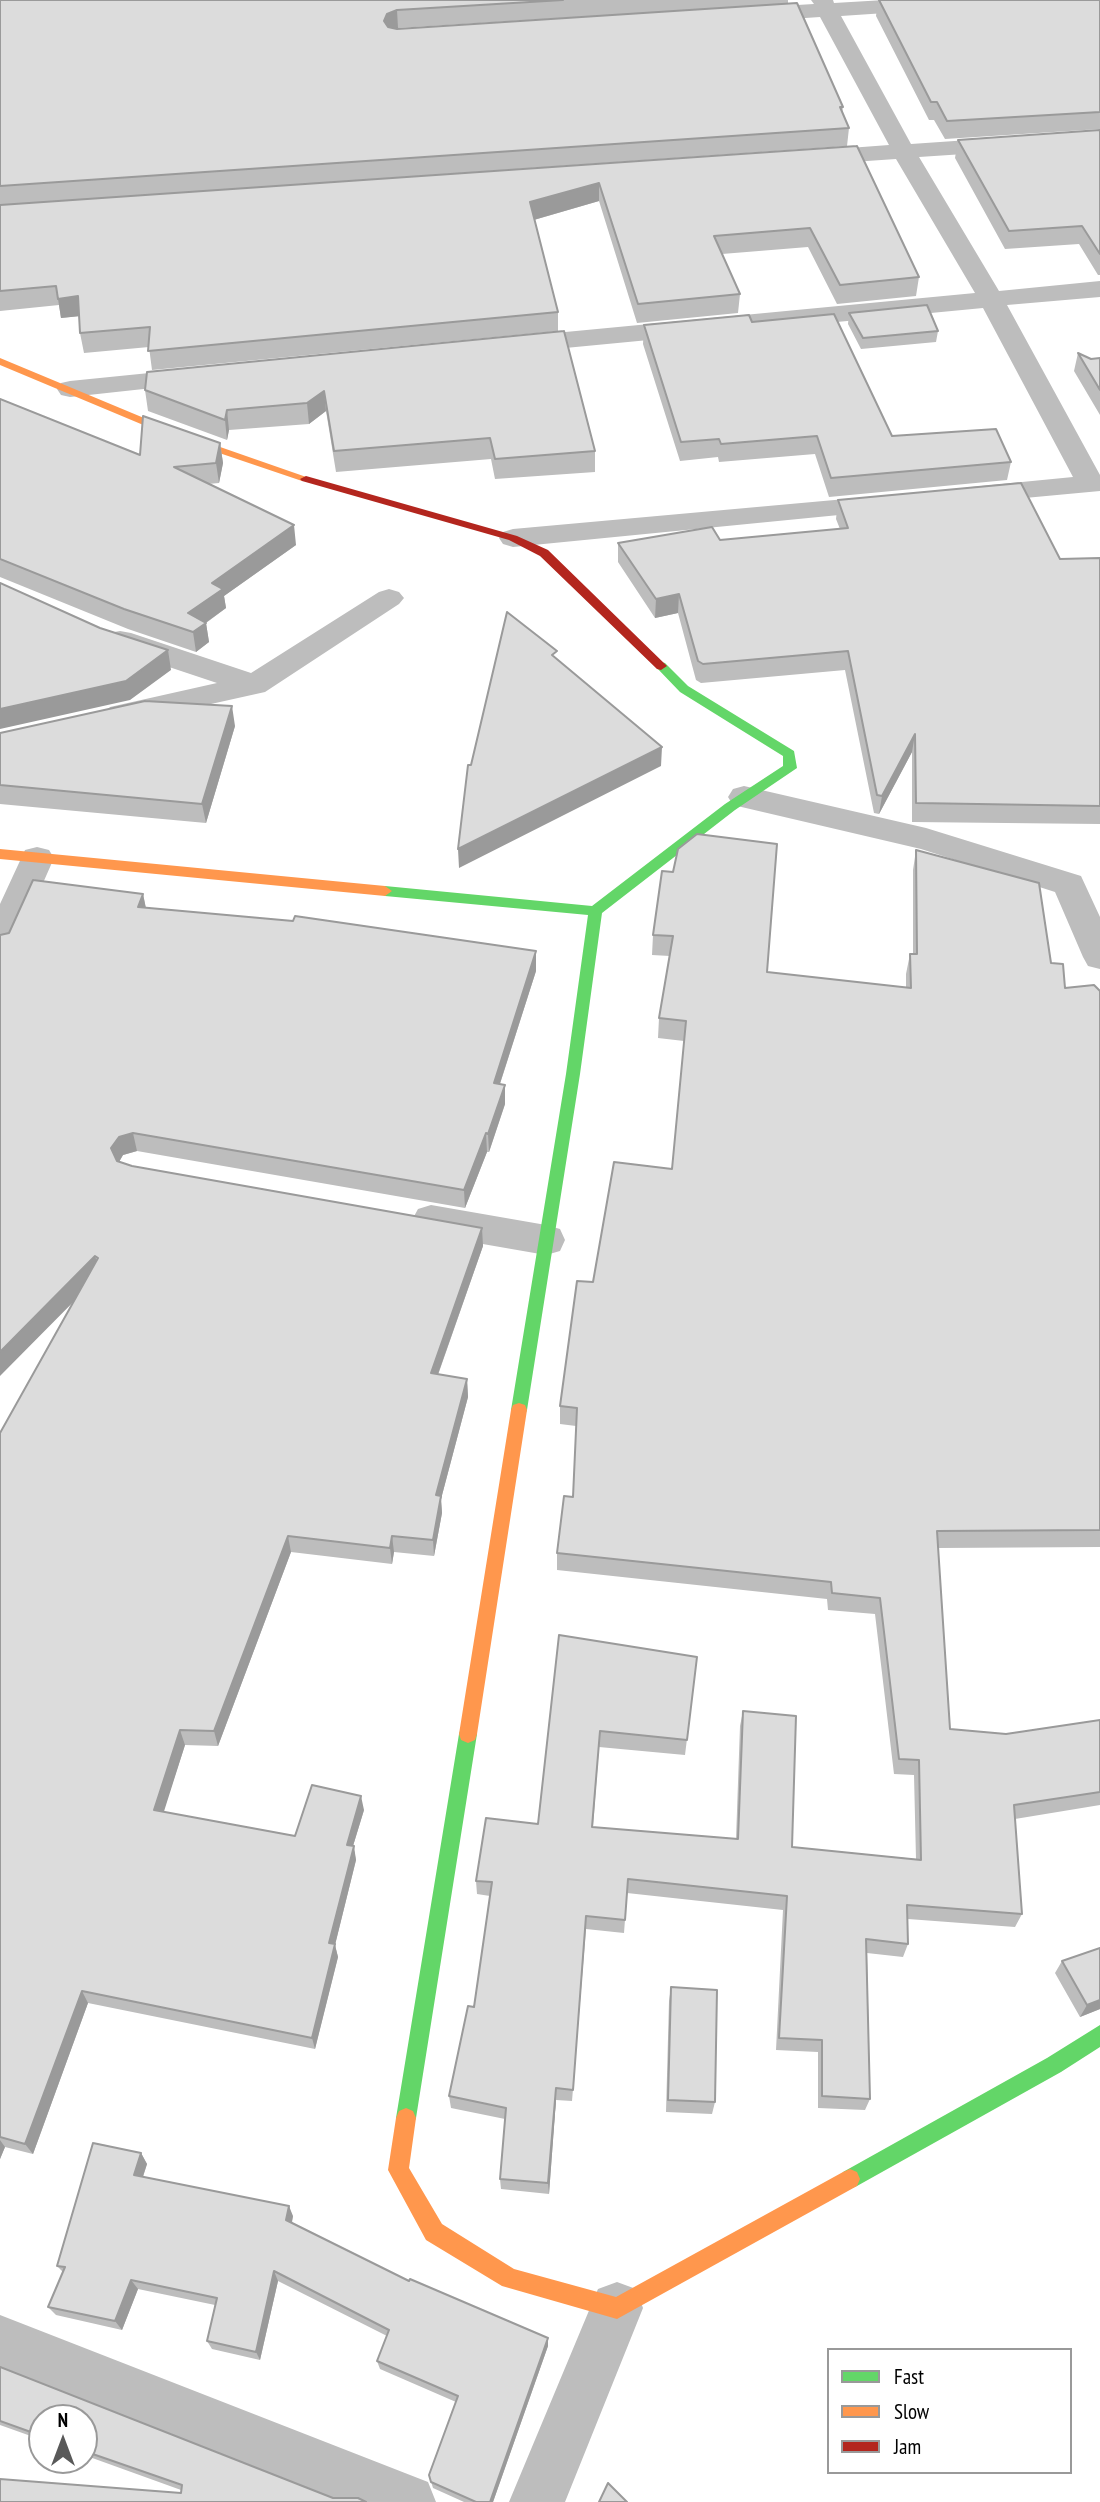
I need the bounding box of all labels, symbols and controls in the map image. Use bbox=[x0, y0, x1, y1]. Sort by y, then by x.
legend bbox=[827, 2348, 1072, 2474]
text: Fast bbox=[894, 2363, 924, 2390]
text: Slow bbox=[894, 2398, 929, 2425]
north arrow bbox=[28, 2404, 98, 2474]
text: N bbox=[58, 2408, 68, 2432]
text: Jam bbox=[894, 2433, 921, 2460]

